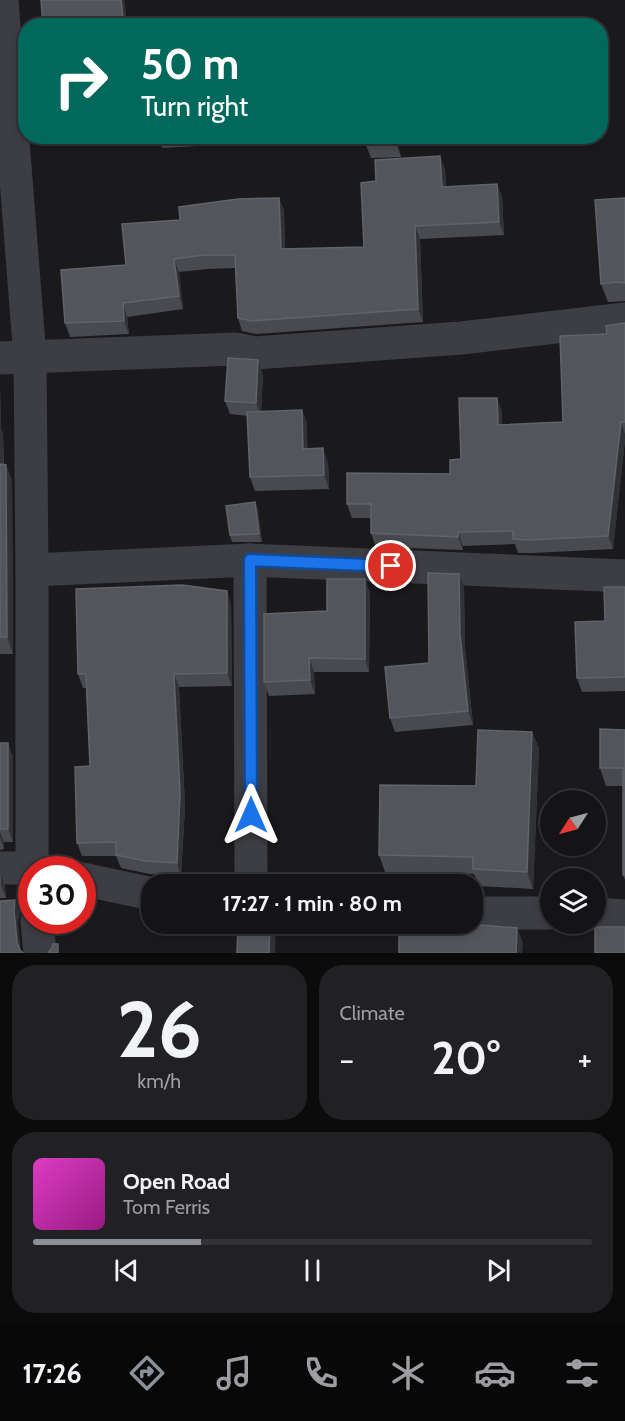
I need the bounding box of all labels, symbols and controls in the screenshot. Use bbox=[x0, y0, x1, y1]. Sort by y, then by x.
text: 50 m bbox=[141, 38, 239, 90]
icon: right bbox=[42, 42, 120, 120]
text: Turn right bbox=[141, 90, 248, 123]
pin bbox=[365, 540, 416, 591]
icon: arrive bbox=[374, 549, 407, 582]
position arrow bbox=[219, 783, 283, 847]
north arrow bbox=[540, 790, 606, 856]
map controls bbox=[540, 790, 606, 934]
speed limit sign: 30 bbox=[18, 856, 96, 934]
button: layers bbox=[540, 868, 606, 934]
text: 17:27 · 1 min · 80 m bbox=[222, 890, 402, 917]
text: 26 bbox=[117, 982, 202, 1077]
text: Climate bbox=[340, 1001, 405, 1025]
text: 20° bbox=[431, 1031, 500, 1085]
text: − bbox=[340, 1039, 354, 1079]
text: + bbox=[577, 1039, 592, 1079]
text: km/h bbox=[137, 1069, 181, 1093]
text: Open Road bbox=[123, 1168, 230, 1195]
text: Tom Ferris bbox=[123, 1195, 210, 1219]
icon: previous bbox=[110, 1254, 143, 1287]
icon: pause bbox=[296, 1254, 329, 1287]
icon: next bbox=[482, 1254, 515, 1287]
icon: directions bbox=[126, 1352, 168, 1394]
icon: music bbox=[213, 1352, 255, 1394]
icon: phone bbox=[300, 1352, 342, 1394]
icon: climate bbox=[387, 1352, 429, 1394]
icon: car bbox=[474, 1352, 516, 1394]
icon: filters bbox=[561, 1352, 603, 1394]
text: 17:26 bbox=[22, 1357, 82, 1390]

